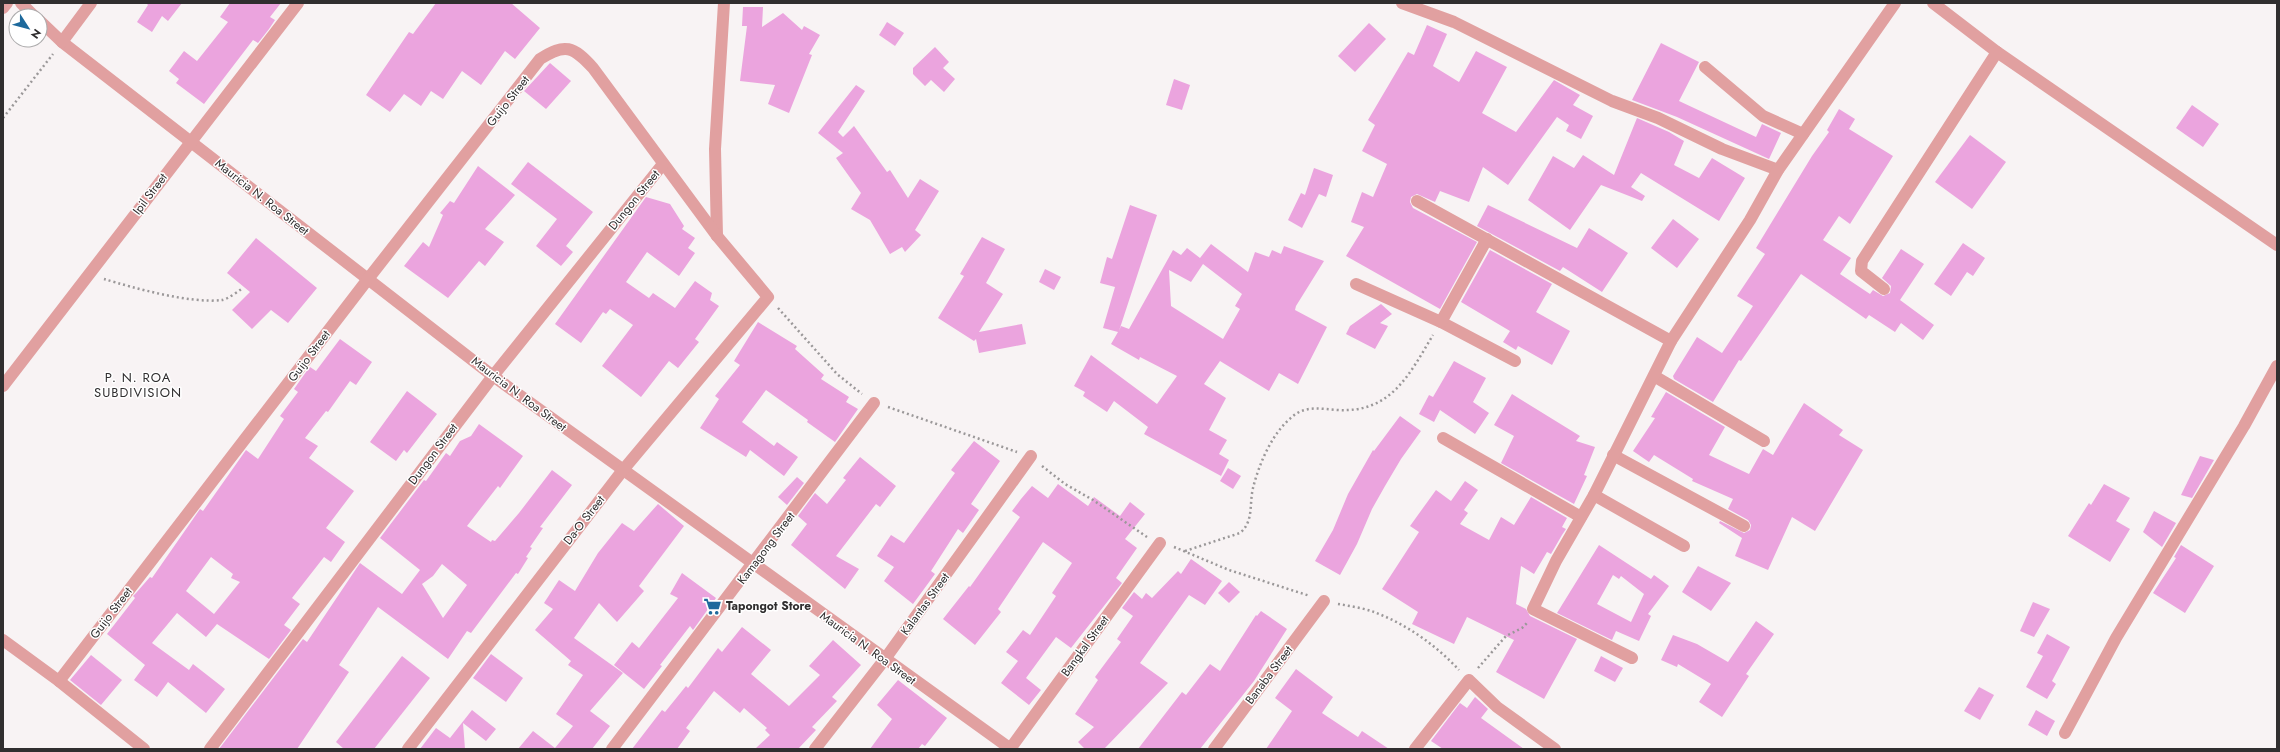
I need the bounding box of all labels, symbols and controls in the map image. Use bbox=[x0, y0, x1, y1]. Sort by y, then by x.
north arrow bbox=[8, 8, 48, 48]
text: N bbox=[27, 26, 45, 42]
street label: Guijo Street bbox=[482, 72, 534, 130]
street label: Mauricia N. Roa Street bbox=[211, 154, 313, 240]
street label: Dungon Street bbox=[604, 166, 664, 234]
street label: Ipil Street bbox=[128, 169, 172, 219]
street label: Guijo Street bbox=[284, 326, 334, 386]
street label: Mauricia N. Roa Street bbox=[468, 352, 570, 436]
district label: P. N. ROA SUBDIVISION bbox=[94, 368, 182, 402]
street label: Dungon Street bbox=[404, 419, 462, 488]
street label: Da-O Street bbox=[559, 491, 609, 548]
street label: Kamagong Street bbox=[733, 508, 799, 588]
street label: Kalantas Street bbox=[896, 569, 954, 639]
street label: Guijo Street bbox=[86, 583, 136, 643]
supermarket icon: Tapongot Store bbox=[703, 596, 723, 616]
place label: Tapongot Store bbox=[726, 597, 811, 615]
street label: Mauricia N. Roa Street bbox=[816, 607, 920, 689]
street label: Bangkal Street bbox=[1057, 612, 1113, 680]
street label: Banaba Street bbox=[1241, 642, 1297, 708]

